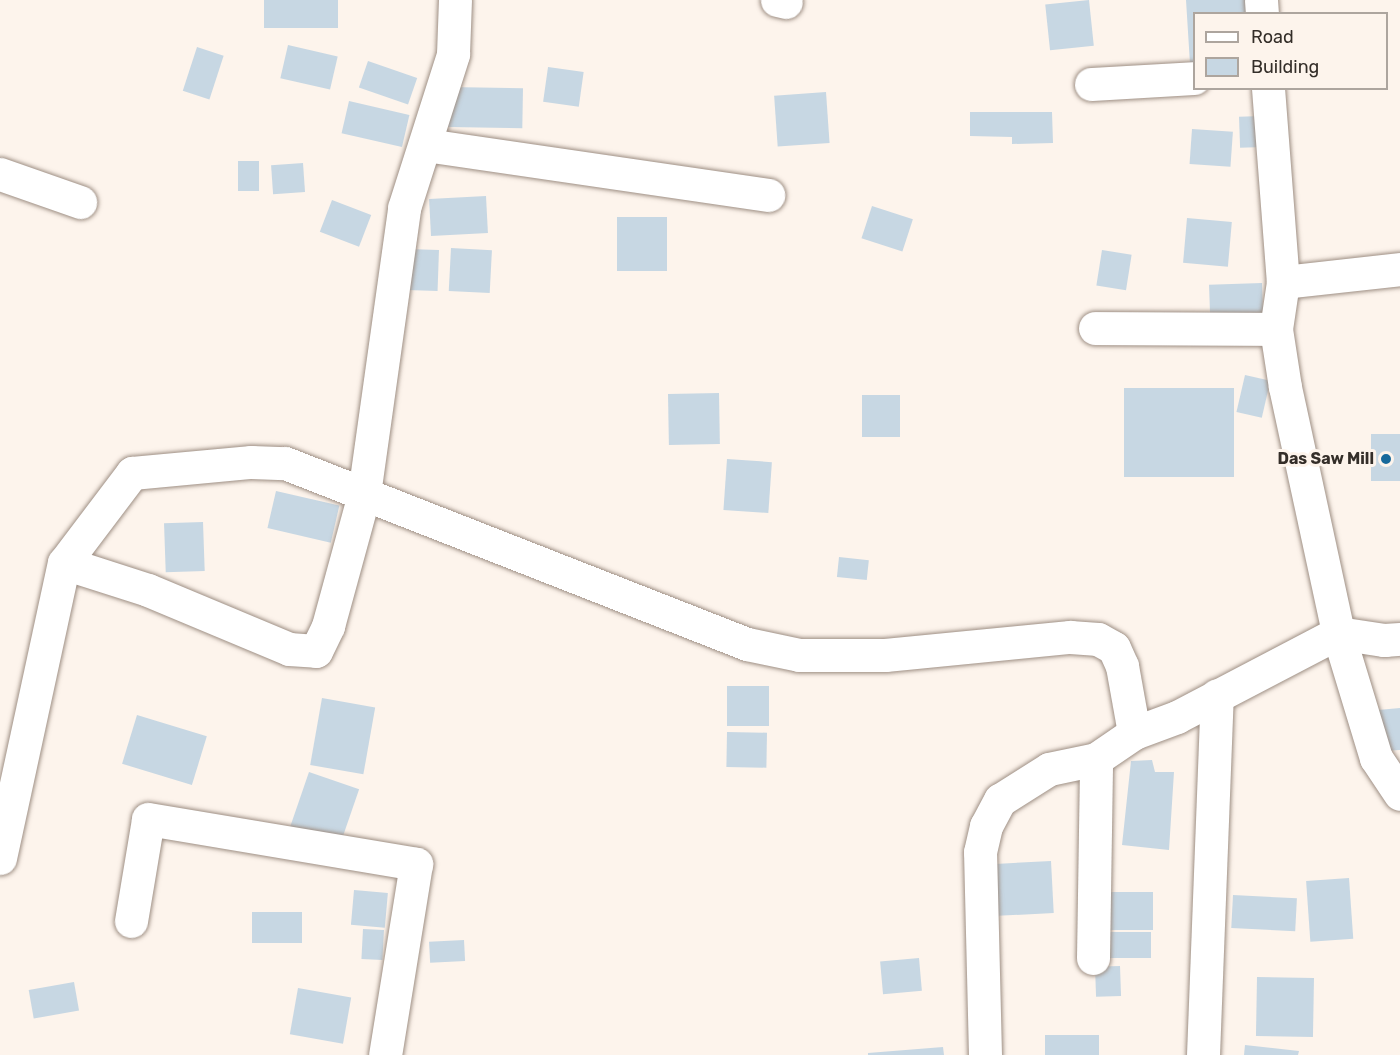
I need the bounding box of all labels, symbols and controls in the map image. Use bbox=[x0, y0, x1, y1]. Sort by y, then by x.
legend bbox=[1193, 12, 1388, 90]
text: Road bbox=[1251, 26, 1294, 48]
text: Building bbox=[1251, 56, 1319, 78]
place label: Das Saw Mill bbox=[1277, 449, 1374, 469]
marker: Das Saw Mill bbox=[1379, 452, 1393, 466]

